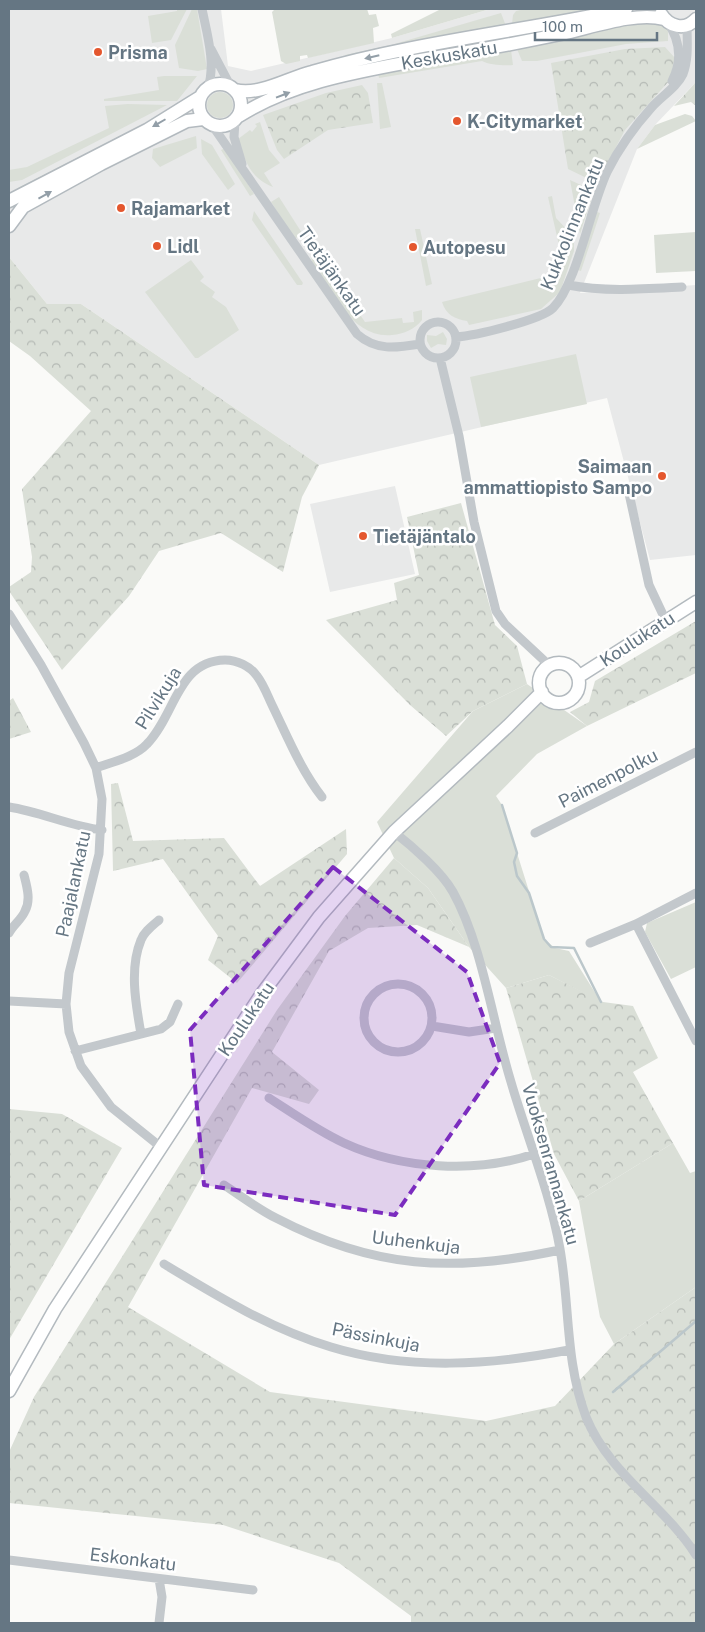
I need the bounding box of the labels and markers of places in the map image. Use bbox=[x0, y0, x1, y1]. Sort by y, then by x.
place label: Prisma bbox=[108, 42, 168, 63]
marker: Prisma bbox=[92, 46, 104, 58]
place label: K-Citymarket bbox=[467, 111, 582, 132]
marker: K-Citymarket bbox=[451, 115, 463, 127]
place label: Rajamarket bbox=[131, 198, 230, 219]
marker: Rajamarket bbox=[115, 202, 127, 214]
place label: Lidl bbox=[167, 236, 199, 257]
place label: Autopesu bbox=[423, 237, 506, 258]
marker: Lidl bbox=[151, 240, 163, 252]
marker: Autopesu bbox=[407, 241, 419, 253]
place label: Saimaan ammattiopisto Sampo bbox=[464, 456, 652, 498]
marker: Saimaan ammattiopisto Sampo bbox=[656, 470, 668, 482]
place label: Tietäjäntalo bbox=[373, 526, 476, 547]
marker: Tietäjäntalo bbox=[357, 530, 369, 542]

